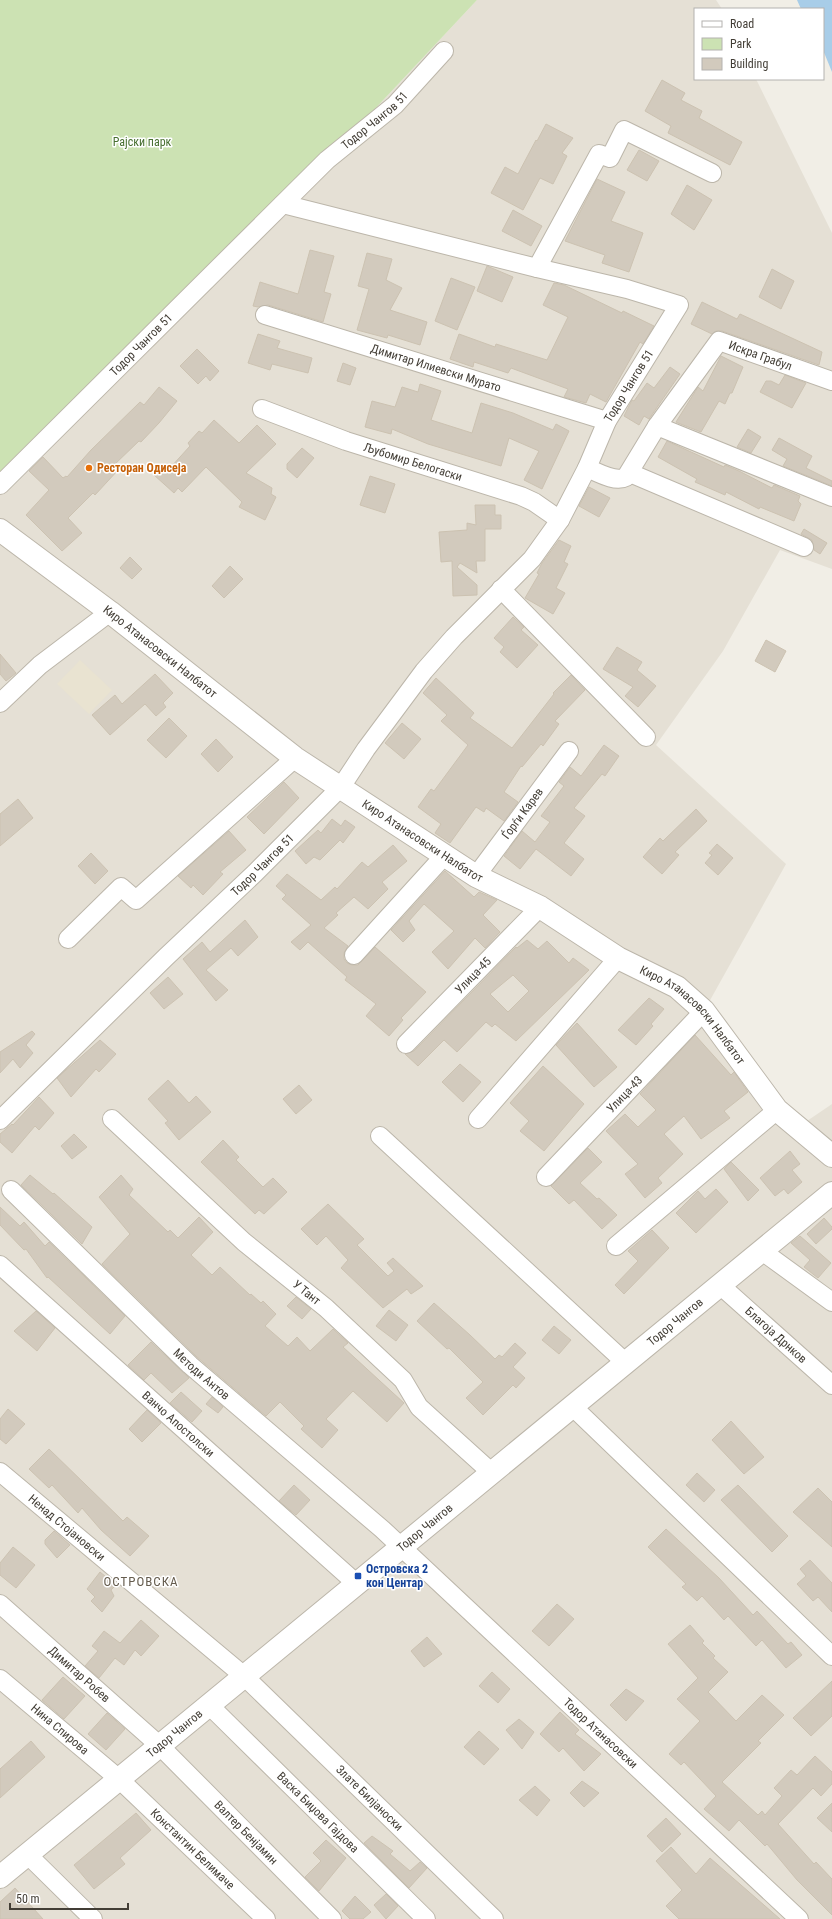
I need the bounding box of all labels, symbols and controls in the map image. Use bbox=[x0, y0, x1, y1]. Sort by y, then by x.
legend bbox=[694, 8, 824, 80]
text: Road bbox=[730, 17, 754, 31]
text: Park bbox=[730, 37, 752, 51]
text: Building bbox=[730, 57, 768, 71]
street label: Тодор Чангов 51 bbox=[339, 89, 411, 152]
park label: Рајски парк bbox=[113, 135, 172, 149]
street label: Тодор Чангов 51 bbox=[107, 311, 175, 379]
street label: Искра Грабул bbox=[727, 338, 794, 373]
street label: Димитар Илиевски Мурато bbox=[369, 341, 503, 395]
street label: Тодор Чангов 51 bbox=[601, 347, 657, 425]
street label: Љубомир Белогаски bbox=[362, 440, 464, 484]
place label: Ресторан Одисеја bbox=[97, 461, 187, 475]
marker: Ресторан Одисеја bbox=[84, 463, 94, 473]
street label: Киро Атанасовски Налбатот bbox=[100, 602, 220, 701]
street label: Ѓорѓи Карев bbox=[498, 785, 546, 842]
street label: Киро Атанасовски Налбатот bbox=[359, 797, 485, 885]
street label: Тодор Чангов 51 bbox=[228, 831, 297, 899]
street label: Улица-45 bbox=[452, 954, 494, 996]
street label: Киро Атанасовски Налбатот bbox=[637, 963, 748, 1067]
street label: Улица-43 bbox=[604, 1073, 645, 1116]
street label: У Тант bbox=[290, 1277, 323, 1308]
street label: Тодор Чангов bbox=[644, 1295, 706, 1349]
street label: Благоја Дрнков bbox=[742, 1304, 810, 1366]
street label: Методи Антов bbox=[170, 1346, 232, 1403]
street label: Ванчо Апостолски bbox=[139, 1388, 217, 1460]
street label: Ненад Стојановски bbox=[25, 1492, 108, 1564]
street label: Тодор Чангов bbox=[394, 1501, 456, 1555]
place label: Островска 2 кон Центар bbox=[366, 1562, 428, 1590]
marker: Островска 2 кон Центар bbox=[353, 1571, 363, 1581]
district label: ОСТРОВСКА bbox=[103, 1574, 179, 1589]
street label: Димитар Робев bbox=[46, 1643, 113, 1705]
street label: Тодор Атанасовски bbox=[560, 1695, 641, 1771]
street label: Нина Спирова bbox=[28, 1701, 92, 1758]
street label: Тодор Чангов bbox=[144, 1706, 205, 1760]
street label: Злате Билјаноски bbox=[333, 1762, 406, 1834]
street label: Васка Биџова Гајдова bbox=[274, 1769, 362, 1856]
street label: Валтер Бенјамин bbox=[211, 1798, 281, 1867]
street label: Константин Белимаче bbox=[148, 1806, 238, 1893]
scale bar bbox=[10, 1885, 128, 1911]
text: 50 m bbox=[16, 1892, 40, 1906]

